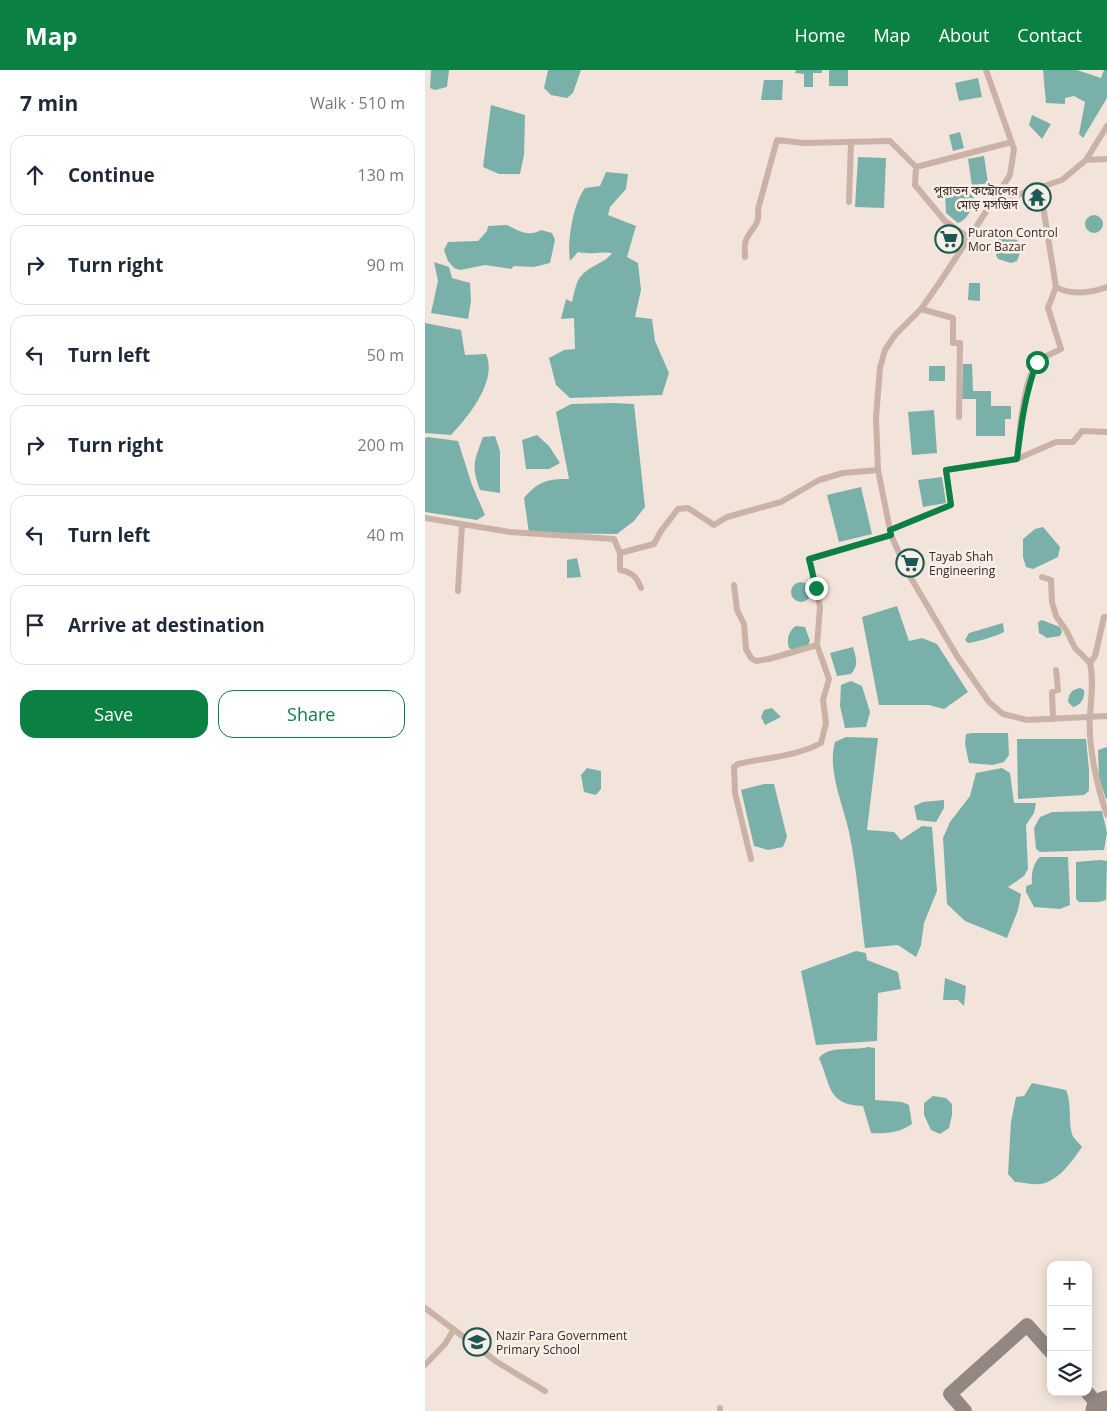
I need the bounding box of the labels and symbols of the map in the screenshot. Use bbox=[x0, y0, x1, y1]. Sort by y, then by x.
place label: পুরাতন কন্ট্রোলের মোড় মসজিদ bbox=[934, 182, 1019, 213]
temple icon: পুরাতন কন্ট্রোলের মোড় মসজিদ bbox=[1022, 182, 1052, 212]
supermarket icon: Puraton Control Mor Bazar bbox=[934, 224, 964, 254]
place label: Puraton Control Mor Bazar bbox=[968, 224, 1058, 255]
route start bbox=[1026, 351, 1049, 374]
supermarket icon: Tayab Shah Engineering bbox=[895, 548, 925, 578]
place label: Tayab Shah Engineering bbox=[929, 548, 996, 579]
route end bbox=[805, 577, 828, 600]
school or university icon: Nazir Para Government Primary School bbox=[462, 1327, 492, 1357]
place label: Nazir Para Government Primary School bbox=[496, 1327, 627, 1358]

